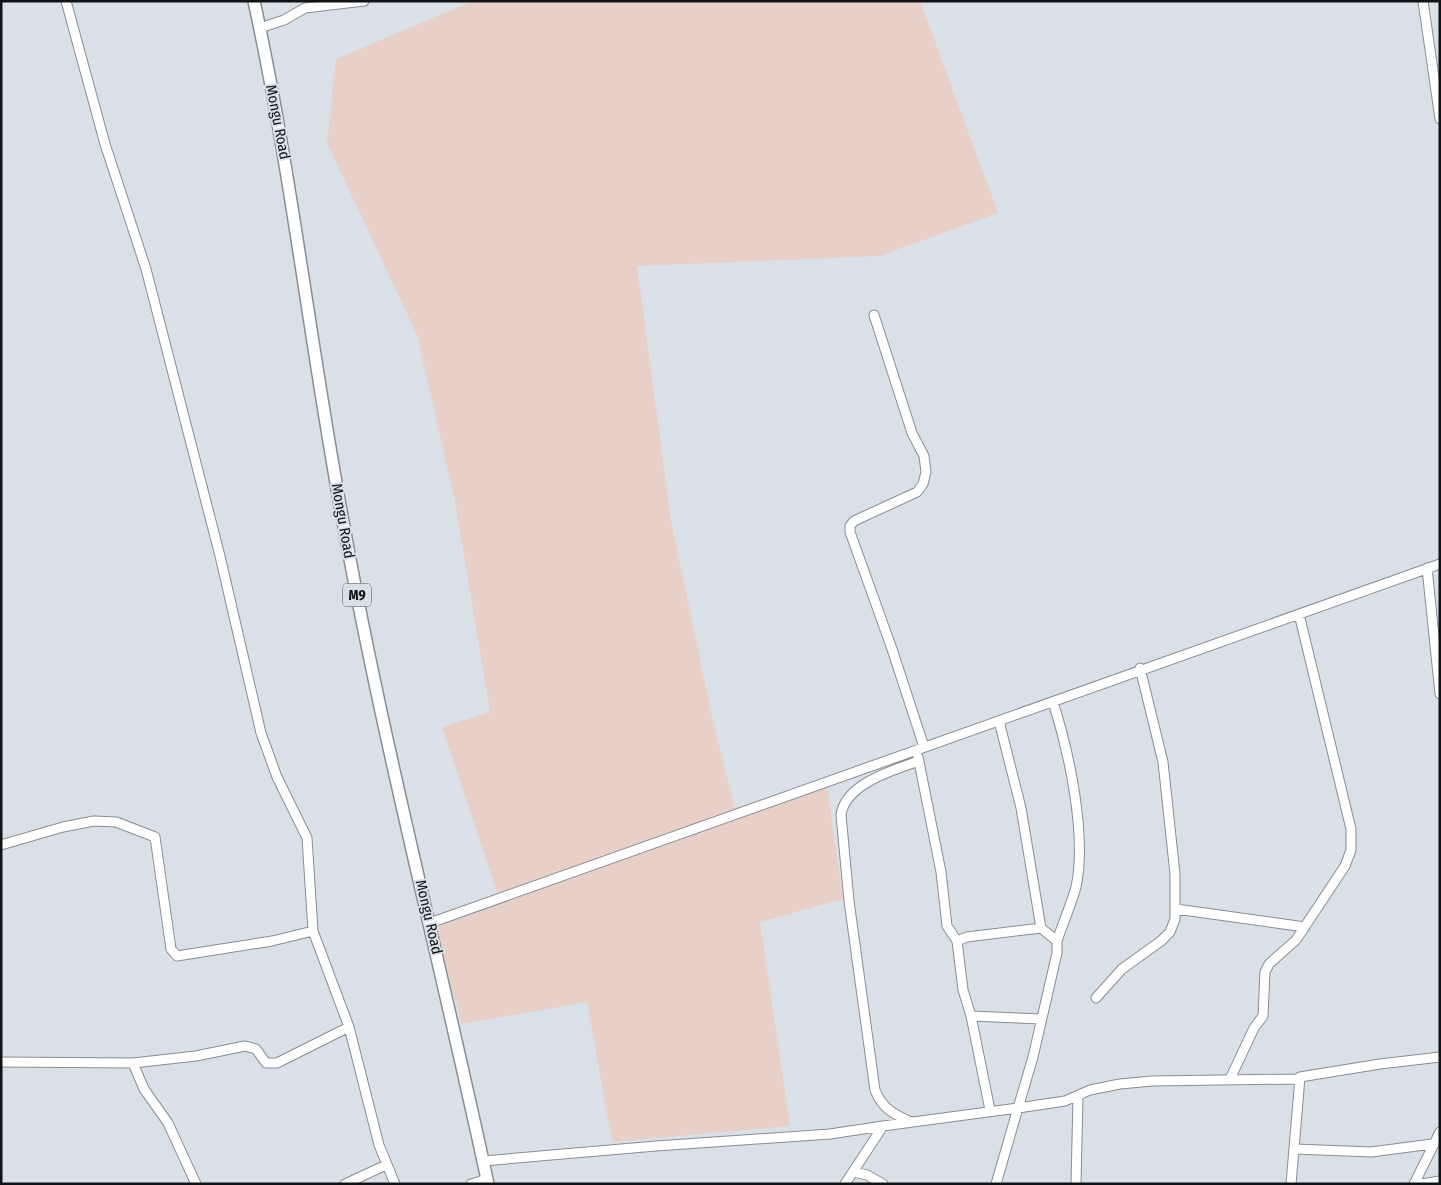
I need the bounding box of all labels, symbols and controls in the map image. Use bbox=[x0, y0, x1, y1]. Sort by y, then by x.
street label: Mongu Road bbox=[262, 83, 294, 161]
street label: Mongu Road bbox=[328, 482, 358, 560]
road number: M9 bbox=[343, 584, 371, 606]
street label: Mongu Road bbox=[412, 878, 446, 956]

